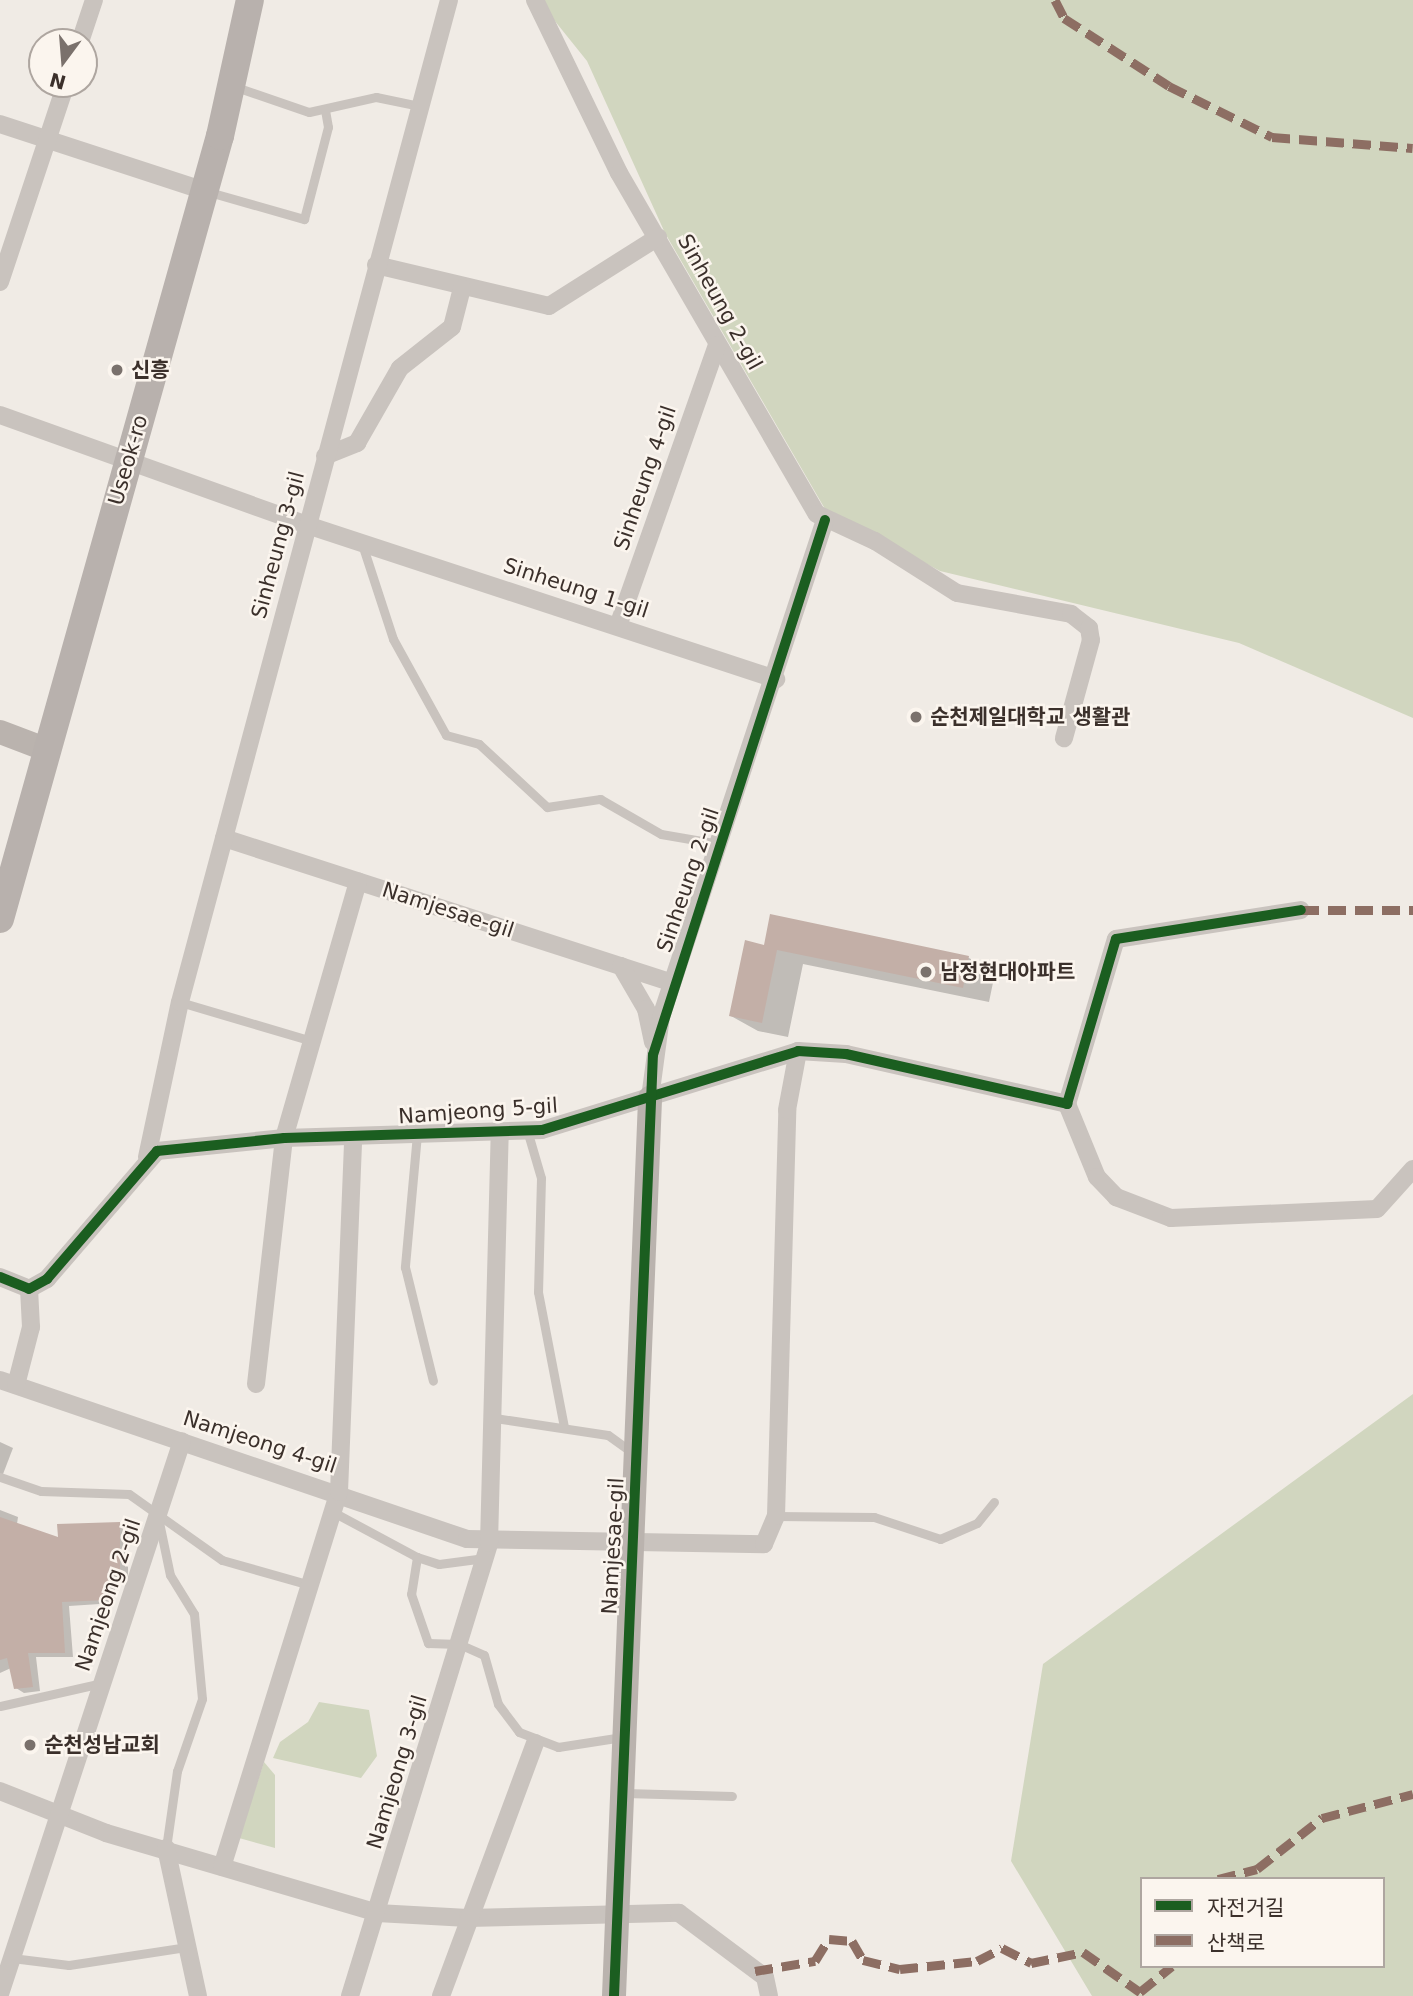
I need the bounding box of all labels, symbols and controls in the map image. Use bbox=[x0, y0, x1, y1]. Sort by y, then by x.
north arrow bbox=[28, 28, 98, 98]
text: N bbox=[47, 68, 68, 94]
street label: Sinheung 2-gil bbox=[672, 230, 768, 374]
place label: 신흥 bbox=[131, 357, 170, 383]
marker: 신흥 bbox=[109, 362, 125, 378]
street label: Sinheung 4-gil bbox=[608, 402, 682, 554]
street label: Useok-ro bbox=[103, 412, 153, 508]
street label: Sinheung 3-gil bbox=[246, 469, 310, 621]
street label: Sinheung 1-gil bbox=[500, 553, 652, 623]
place label: 순천제일대학교 생활관 bbox=[930, 704, 1131, 730]
marker: 순천제일대학교 생활관 bbox=[908, 709, 924, 725]
street label: Sinheung 2-gil bbox=[651, 804, 725, 956]
street label: Namjesae-gil bbox=[379, 877, 517, 943]
place label: 남정현대아파트 bbox=[940, 959, 1075, 985]
marker: 남정현대아파트 bbox=[918, 964, 934, 980]
street label: Namjeong 5-gil bbox=[397, 1093, 559, 1129]
street label: Namjeong 4-gil bbox=[180, 1405, 340, 1479]
street label: Namjesae-gil bbox=[597, 1477, 629, 1615]
street label: Namjeong 2-gil bbox=[70, 1515, 146, 1675]
street label: Namjeong 3-gil bbox=[362, 1692, 432, 1852]
place label: 순천성남교회 bbox=[44, 1732, 160, 1758]
marker: 순천성남교회 bbox=[22, 1737, 38, 1753]
legend bbox=[1140, 1877, 1385, 1968]
text: 자전거길 bbox=[1207, 1896, 1284, 1920]
text: 산책로 bbox=[1207, 1931, 1265, 1955]

